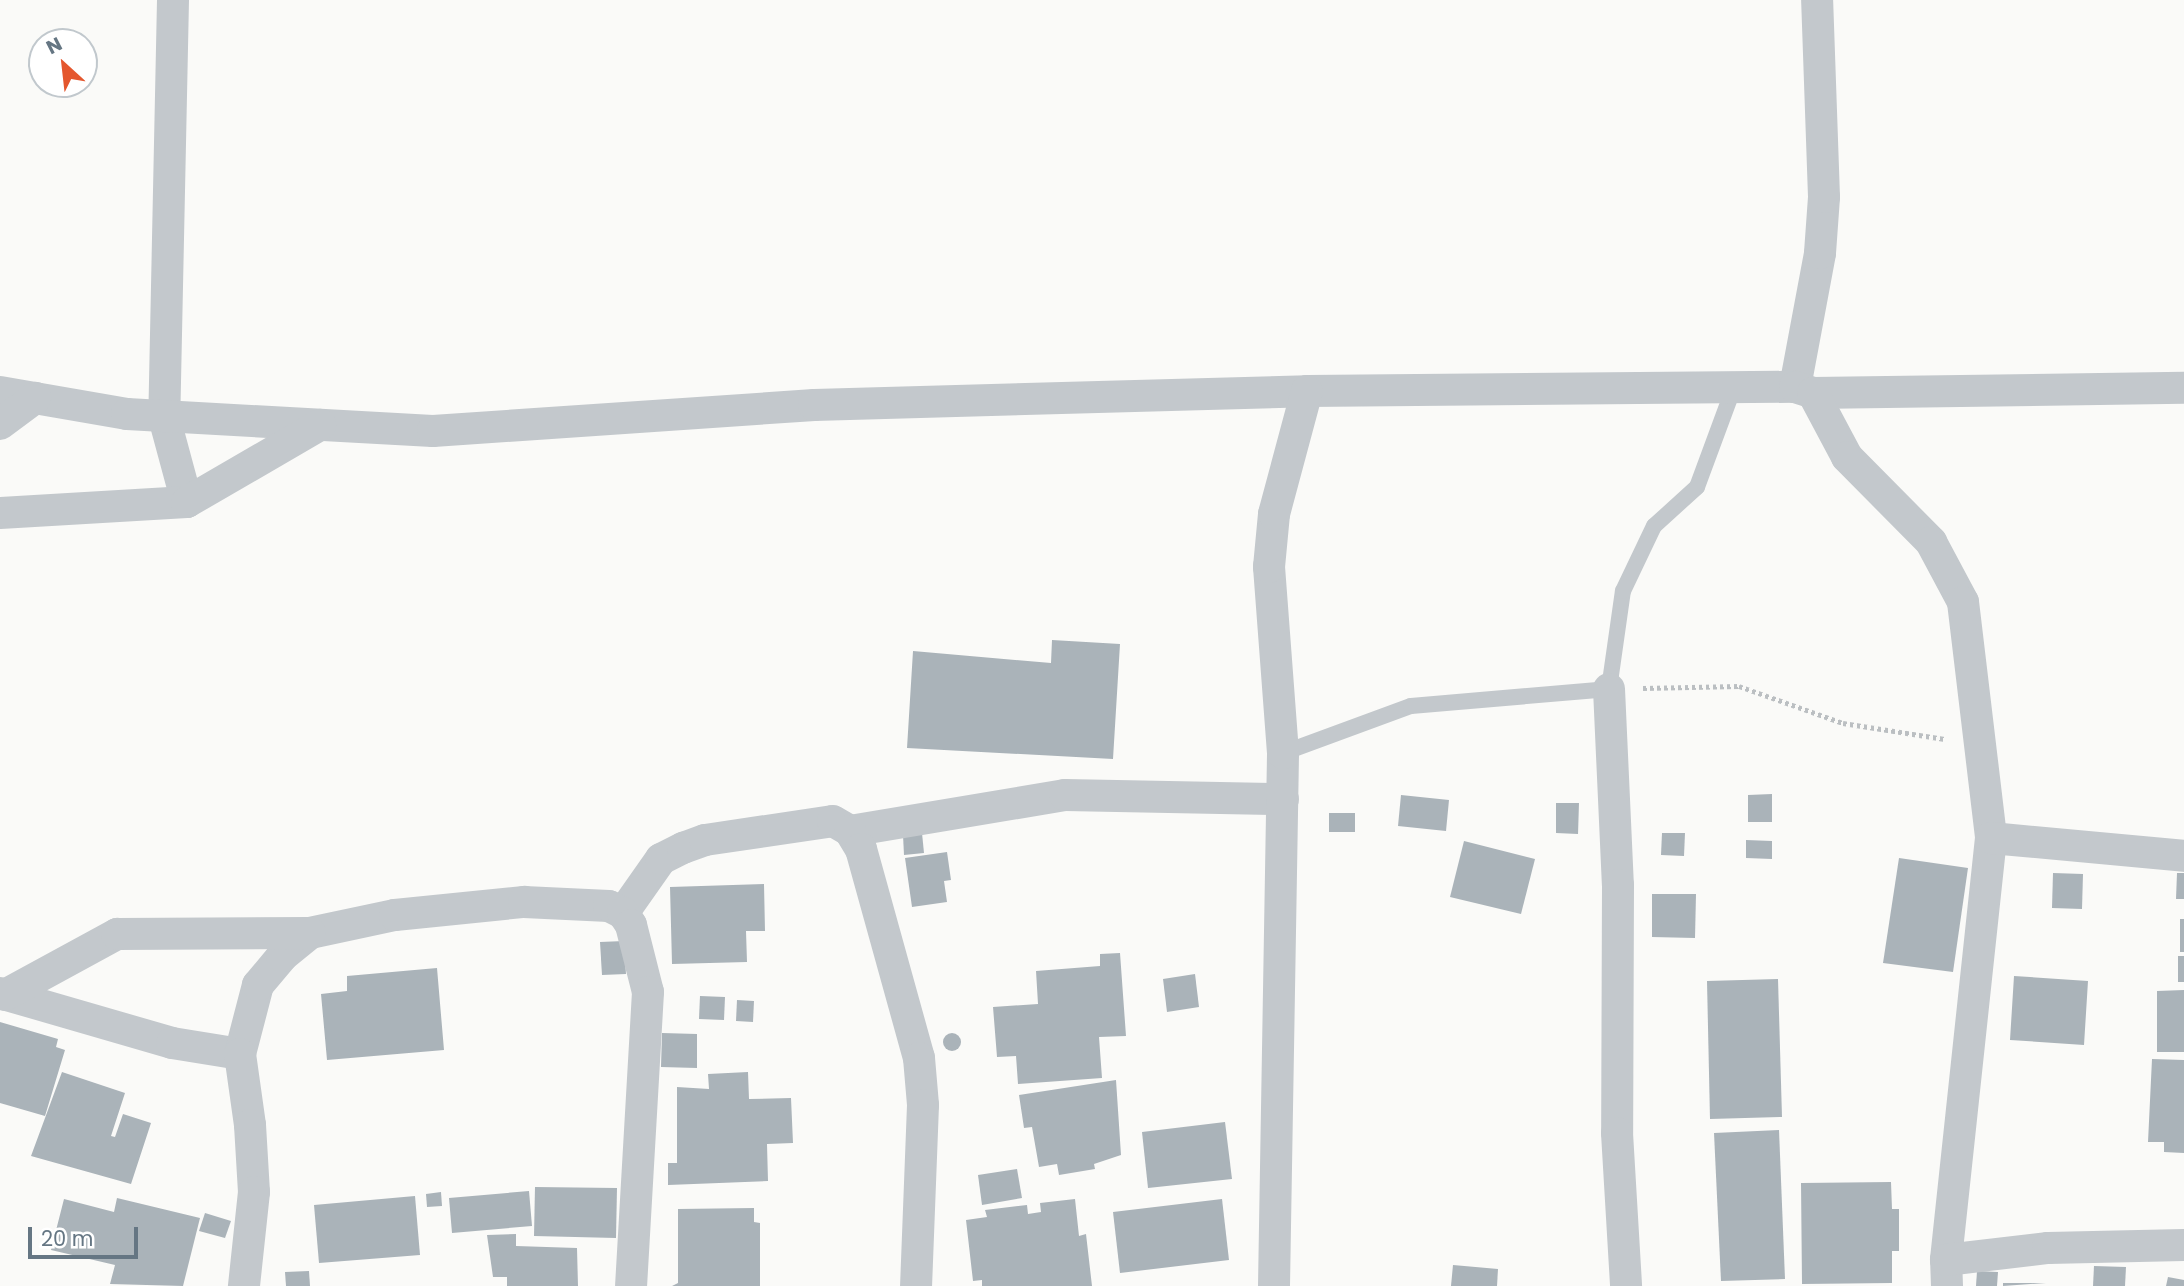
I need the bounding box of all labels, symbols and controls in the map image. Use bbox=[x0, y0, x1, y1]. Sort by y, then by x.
north arrow bbox=[28, 28, 98, 98]
text: N bbox=[42, 30, 67, 61]
scale bar bbox=[32, 1212, 142, 1256]
text: 20 m bbox=[41, 1224, 94, 1253]

